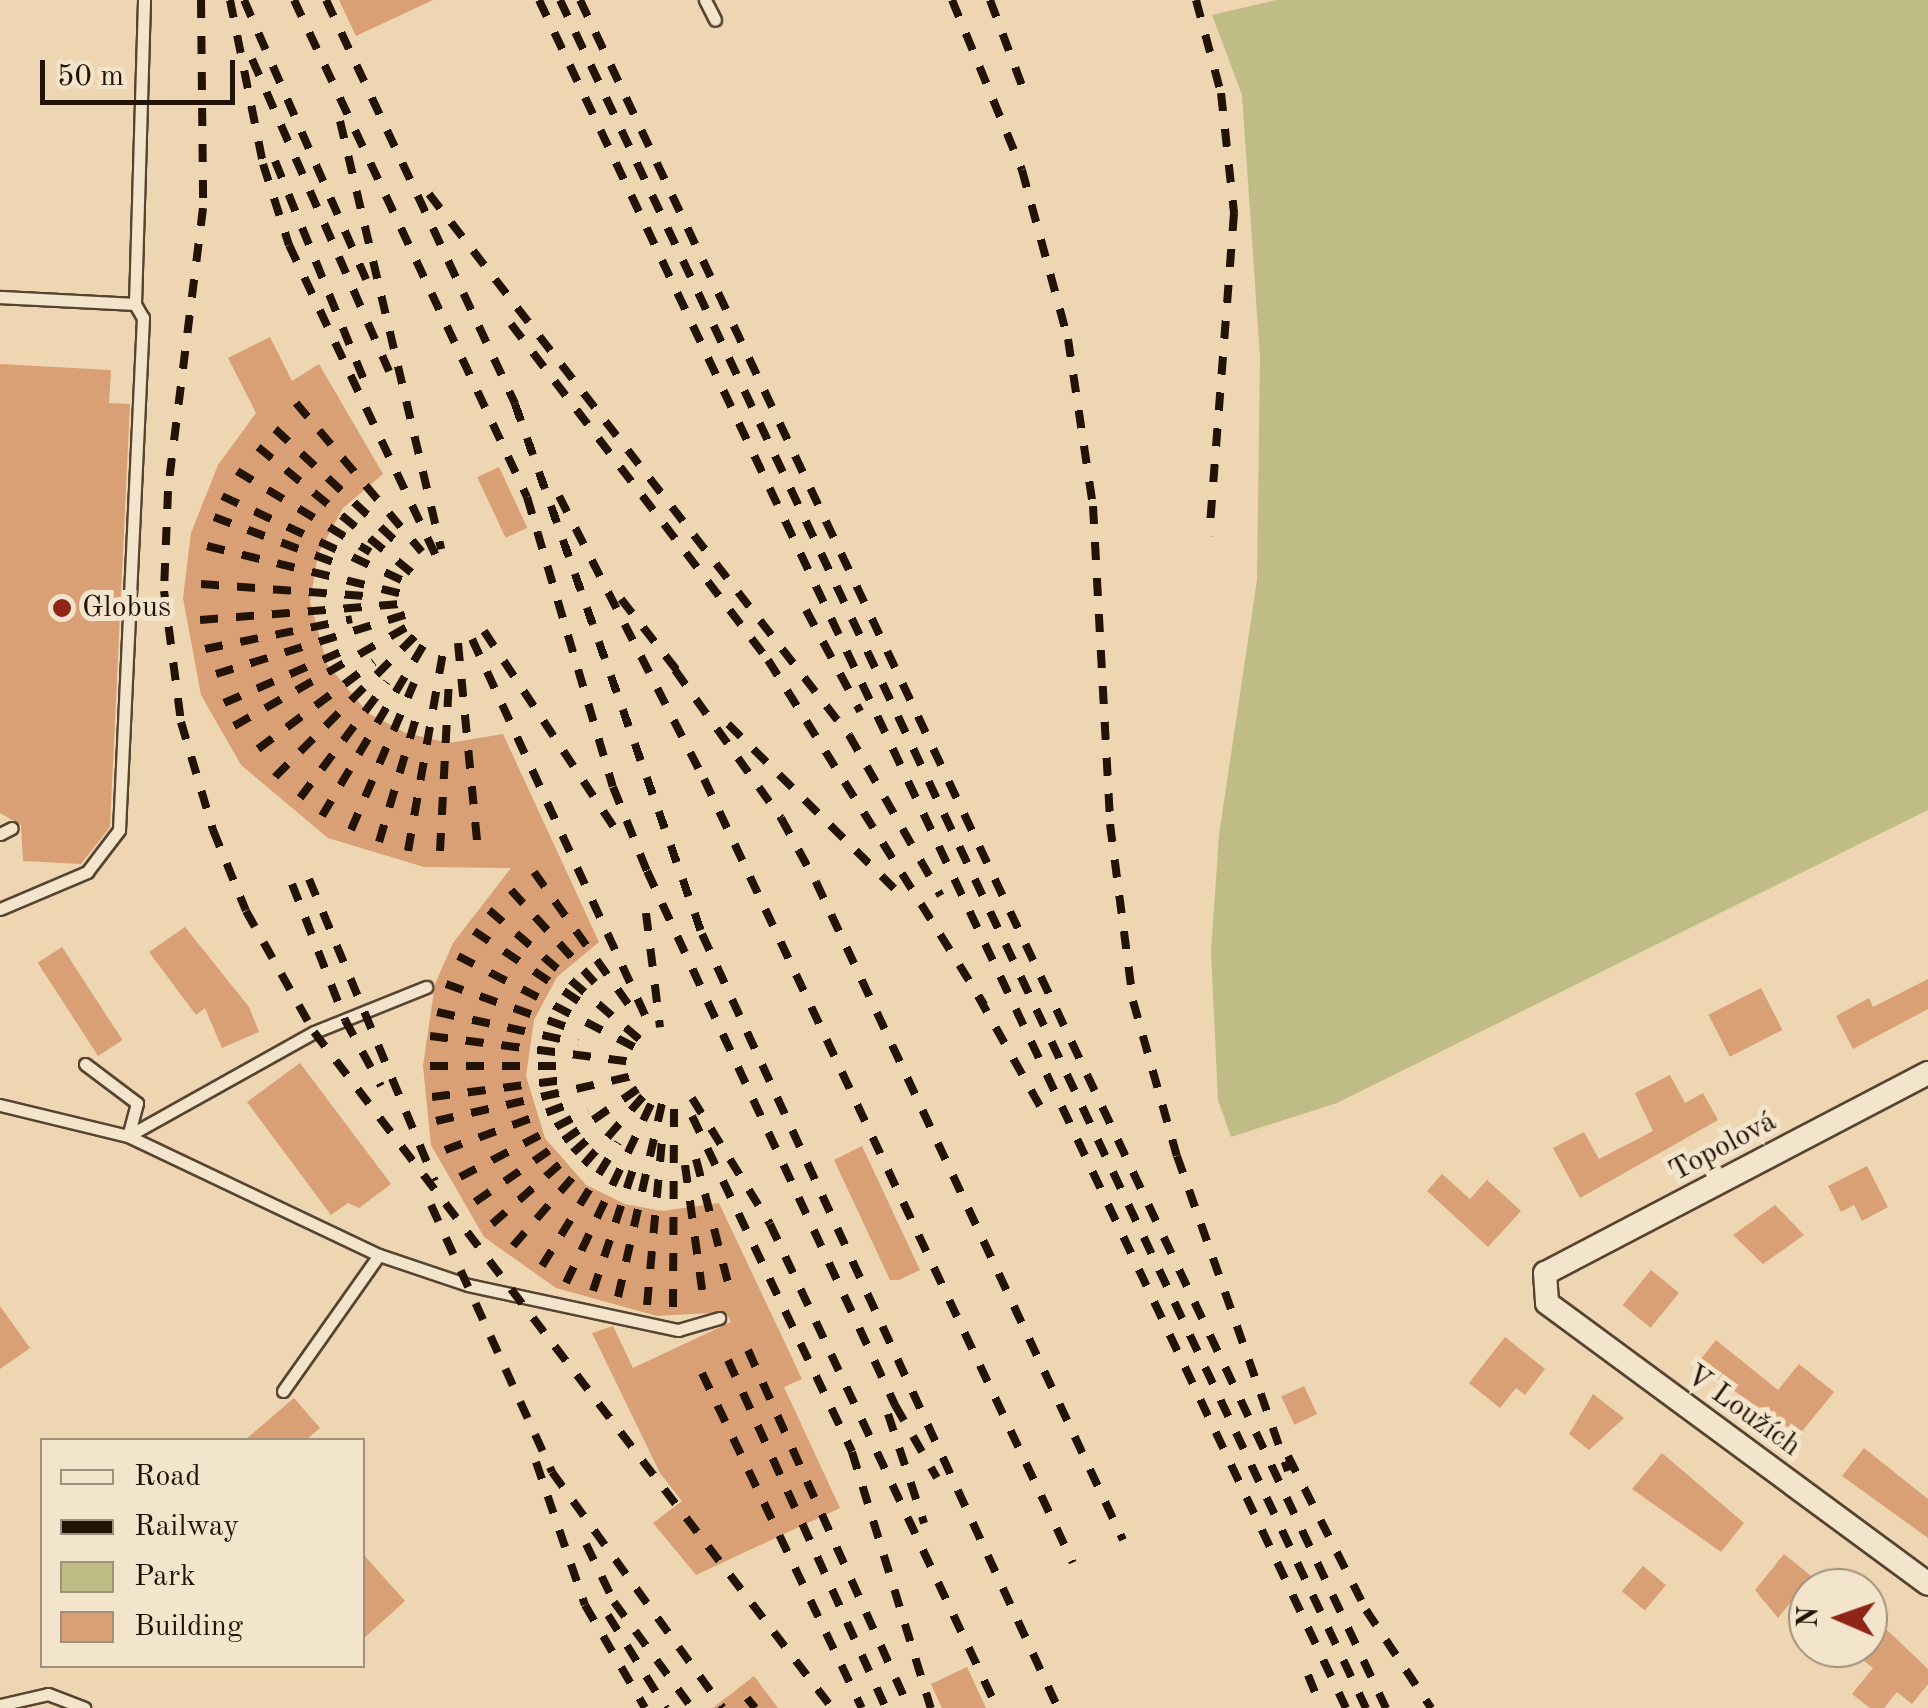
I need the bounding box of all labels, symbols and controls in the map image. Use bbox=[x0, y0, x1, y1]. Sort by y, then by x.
scale bar bbox=[45, 40, 240, 102]
text: 50 m bbox=[57, 62, 124, 92]
place label: Globus bbox=[82, 590, 171, 626]
marker: Globus bbox=[51, 597, 73, 619]
street label: Topolová bbox=[1663, 1104, 1783, 1190]
street label: V Loužích bbox=[1679, 1357, 1807, 1465]
legend bbox=[40, 1438, 365, 1668]
text: Road bbox=[134, 1462, 201, 1492]
text: Railway bbox=[134, 1512, 239, 1542]
text: Park bbox=[134, 1562, 196, 1592]
north arrow bbox=[1788, 1568, 1888, 1668]
text: N bbox=[1796, 1606, 1824, 1628]
text: Building bbox=[134, 1612, 243, 1642]

